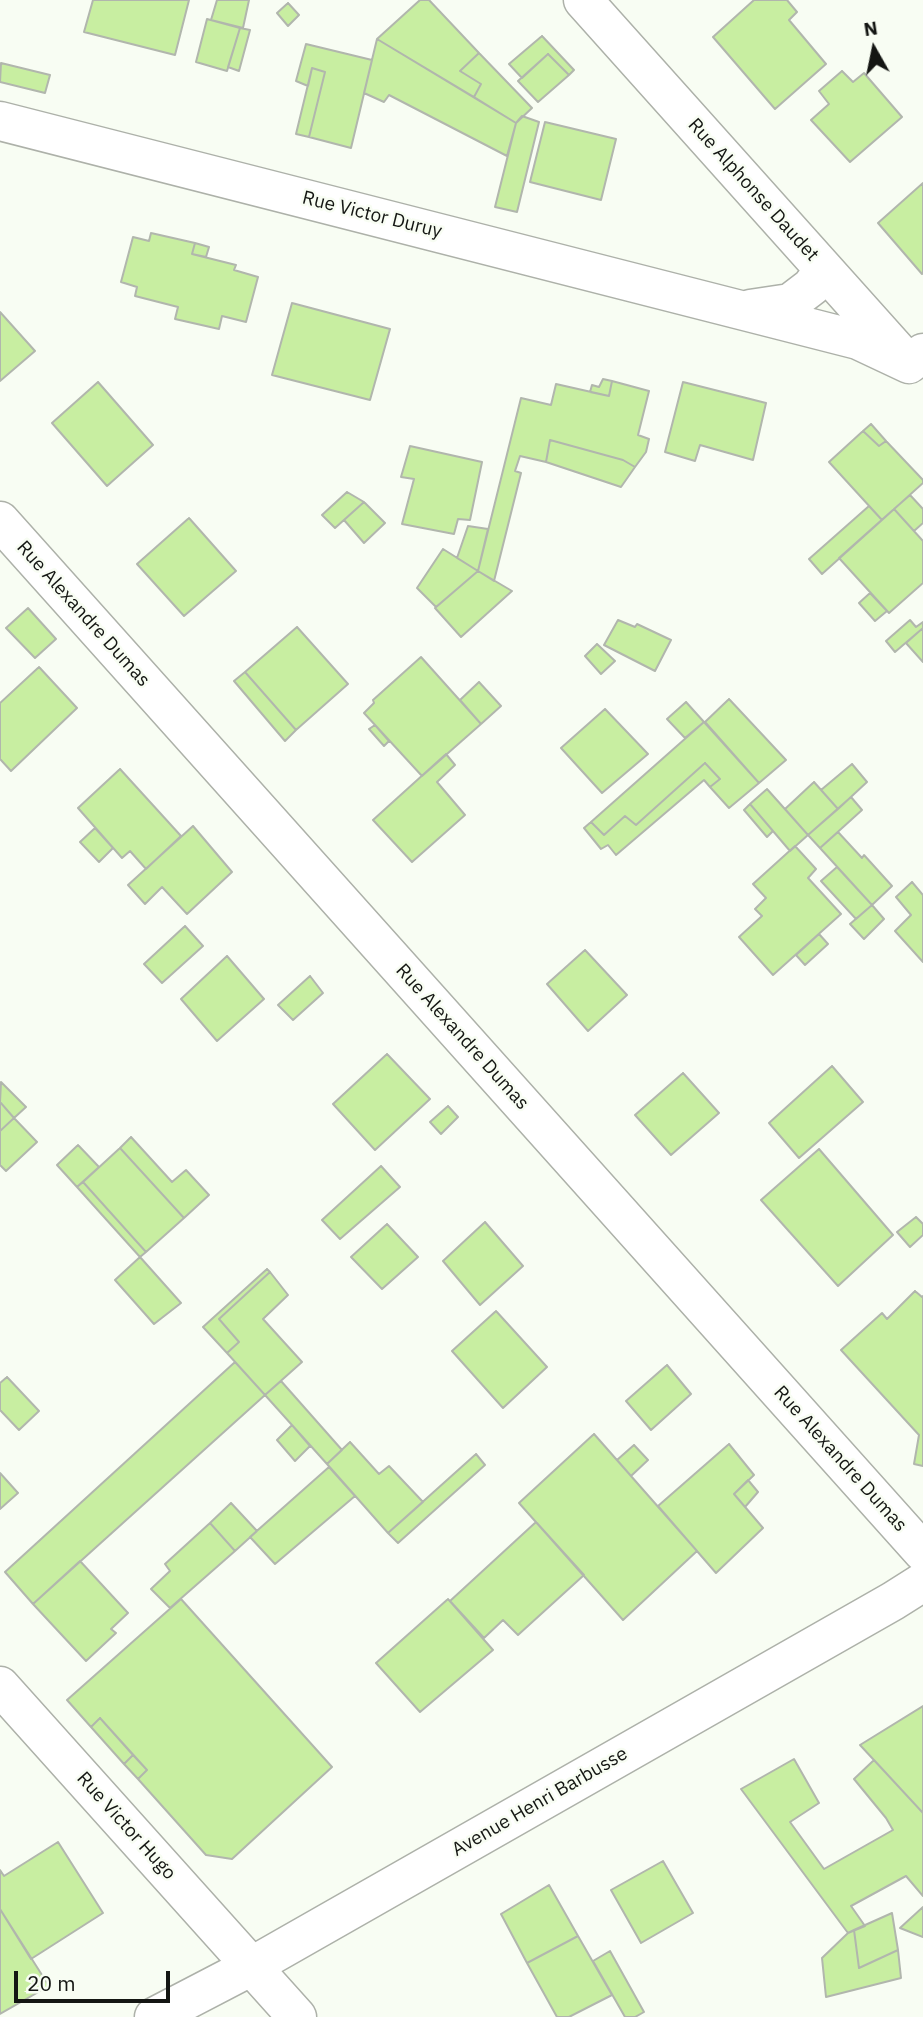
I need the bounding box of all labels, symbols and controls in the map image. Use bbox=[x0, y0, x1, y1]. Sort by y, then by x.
north arrow bbox=[839, 14, 909, 84]
text: N bbox=[862, 15, 879, 41]
street label: Rue Alphonse Daudet bbox=[683, 114, 823, 266]
street label: Rue Victor Duruy bbox=[300, 187, 444, 243]
street label: Rue Alexandre Dumas bbox=[12, 536, 154, 692]
street label: Rue Alexandre Dumas bbox=[391, 959, 533, 1115]
street label: Rue Alexandre Dumas bbox=[769, 1381, 911, 1537]
street label: Avenue Henri Barbusse bbox=[448, 1742, 632, 1862]
street label: Rue Victor Hugo bbox=[72, 1767, 180, 1885]
scale bar bbox=[18, 1958, 173, 2002]
text: 20 m bbox=[27, 1969, 76, 1997]

